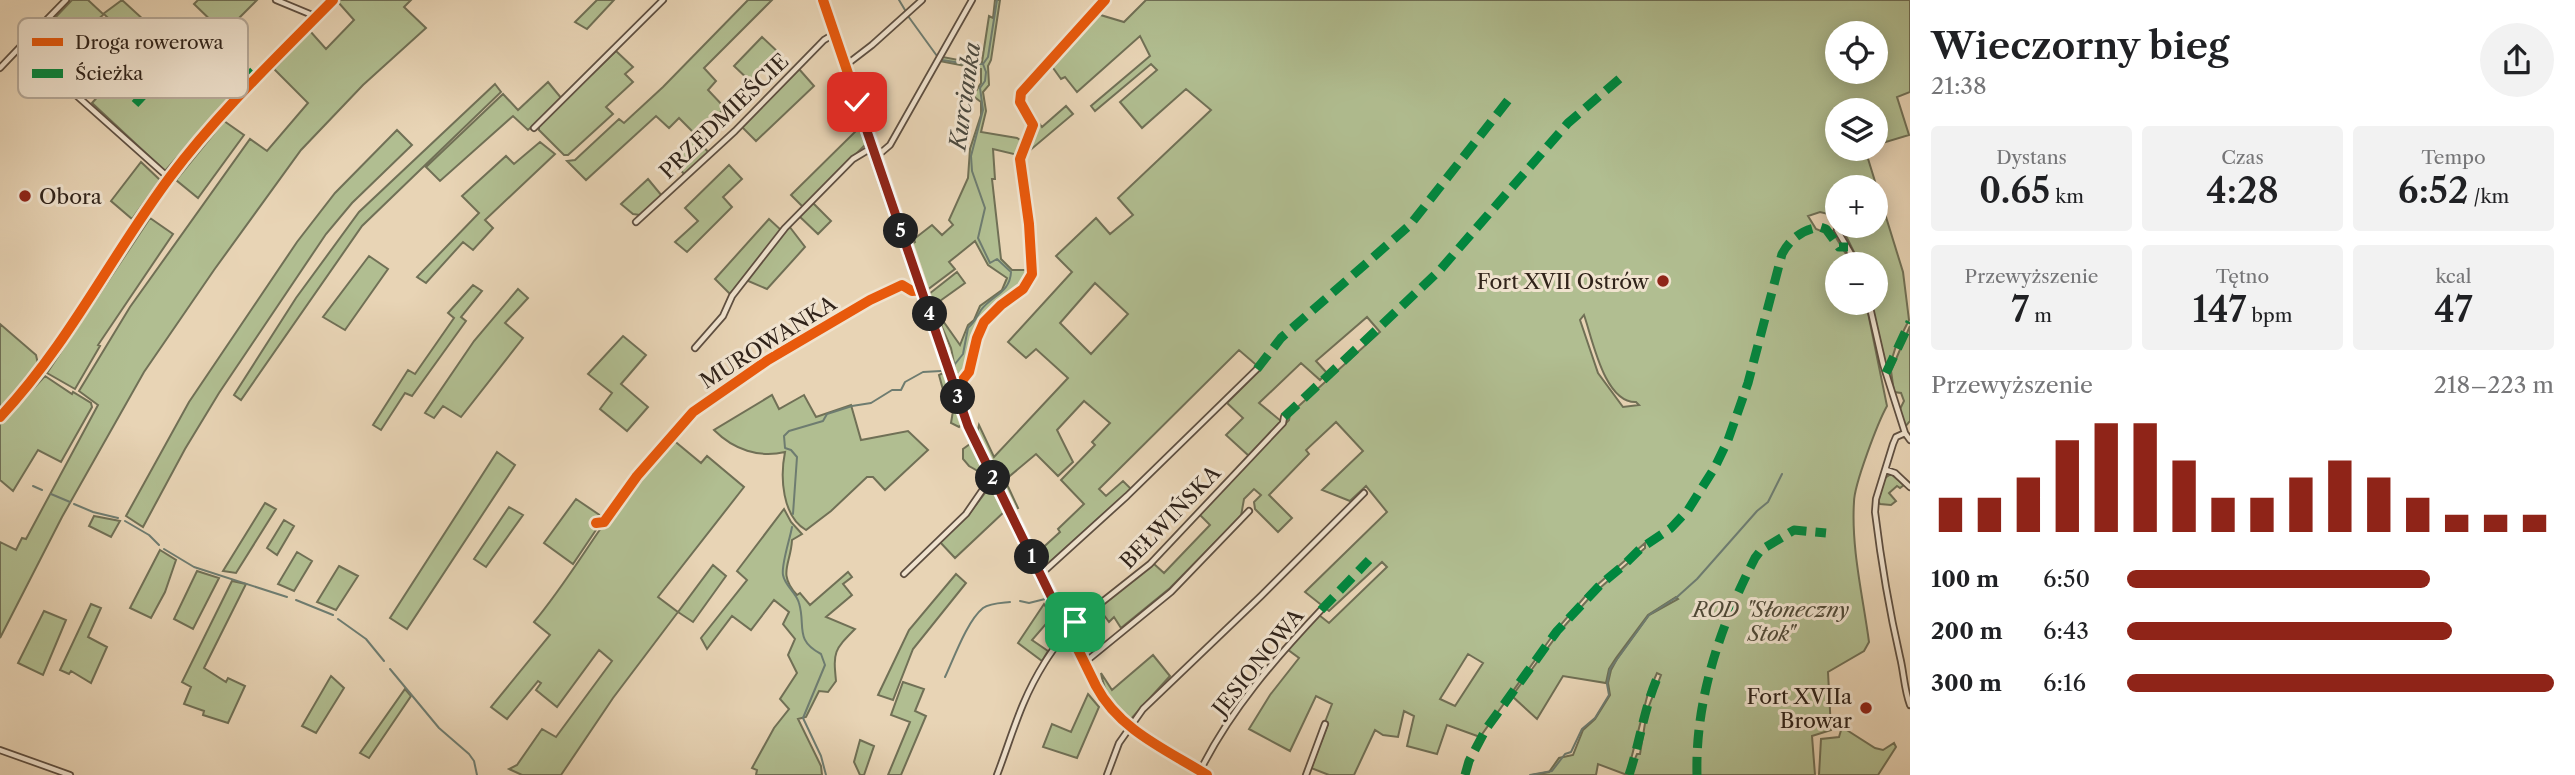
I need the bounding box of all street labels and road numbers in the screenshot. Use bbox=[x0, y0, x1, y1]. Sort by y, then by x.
street label: PRZEDMIEŚCIE bbox=[654, 48, 794, 184]
street label: MUROWANKA bbox=[695, 290, 841, 394]
street label: BEŁWIŃSKA bbox=[1115, 460, 1226, 574]
street label: JESIONOWA bbox=[1205, 603, 1309, 723]

